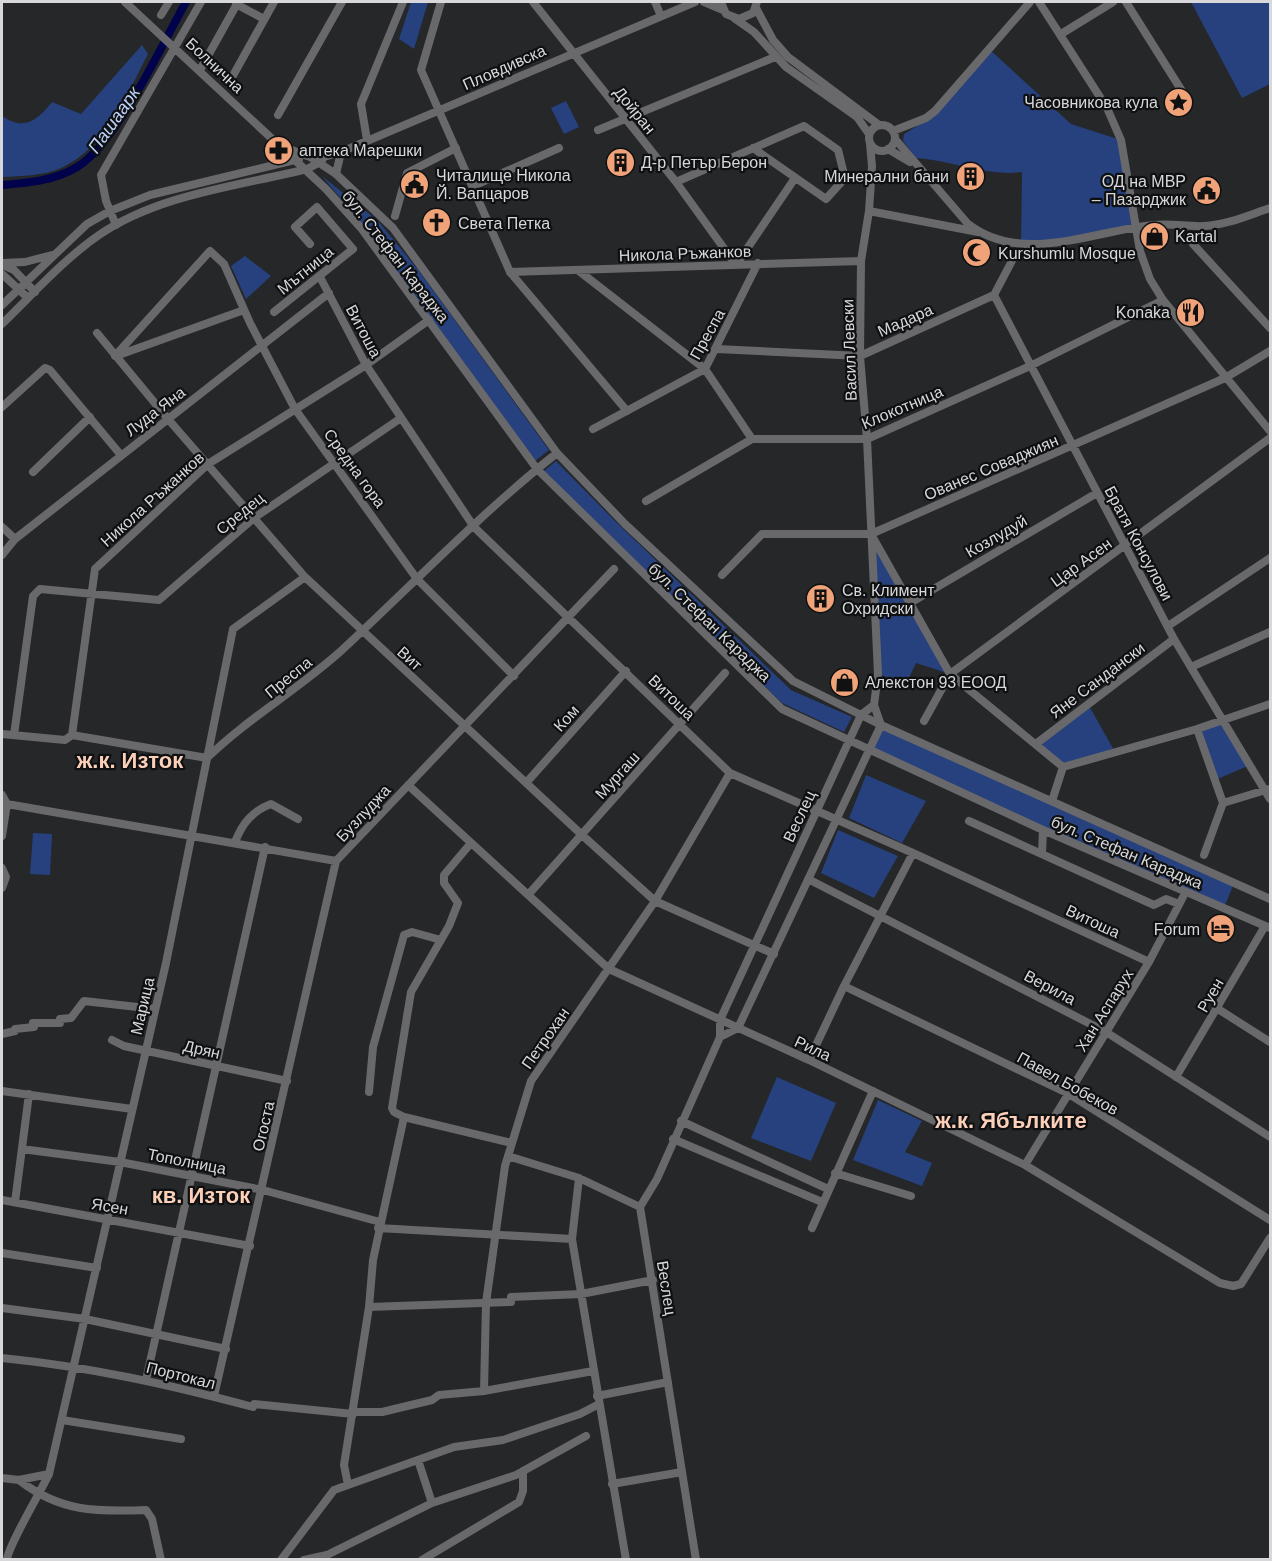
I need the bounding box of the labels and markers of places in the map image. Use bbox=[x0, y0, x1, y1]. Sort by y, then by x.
place icon: Часовникова кула bbox=[1163, 86, 1195, 118]
place label: Часовникова кула bbox=[1024, 94, 1158, 111]
pharmacy icon: аптека Марешки bbox=[262, 134, 294, 166]
place label: аптека Марешки bbox=[299, 142, 422, 159]
building icon: Д-р Петър Берон bbox=[604, 146, 636, 178]
place label: Д-р Петър Берон bbox=[641, 154, 767, 171]
building icon: Минерални бани bbox=[954, 160, 986, 192]
place label: Читалище Никола Й. Вапцаров bbox=[436, 167, 571, 202]
public building icon: Читалище Никола Й. Вапцаров bbox=[399, 168, 431, 200]
place label: Минерални бани bbox=[824, 168, 949, 185]
place label: ОД на МВР – Пазарджик bbox=[1092, 173, 1187, 208]
public building icon: ОД на МВР – Пазарджик bbox=[1191, 174, 1223, 206]
church icon: Света Петка bbox=[421, 207, 453, 239]
place label: Света Петка bbox=[458, 215, 550, 232]
shop icon: Kartal bbox=[1138, 220, 1170, 252]
place label: Kartal bbox=[1175, 228, 1217, 245]
mosque icon: Kurshumlu Mosque bbox=[961, 237, 993, 269]
place label: Kurshumlu Mosque bbox=[998, 245, 1136, 262]
restaurant icon: Konaka bbox=[1175, 296, 1207, 328]
place label: Konaka bbox=[1116, 304, 1170, 321]
place label: Св. Климент Охридски bbox=[842, 582, 935, 617]
building icon: Св. Климент Охридски bbox=[805, 583, 837, 615]
shop icon: Алекстон 93 ЕООД bbox=[828, 666, 860, 698]
place label: Алекстон 93 ЕООД bbox=[865, 674, 1007, 691]
hotel icon: Forum bbox=[1205, 913, 1237, 945]
place label: Forum bbox=[1154, 921, 1200, 938]

